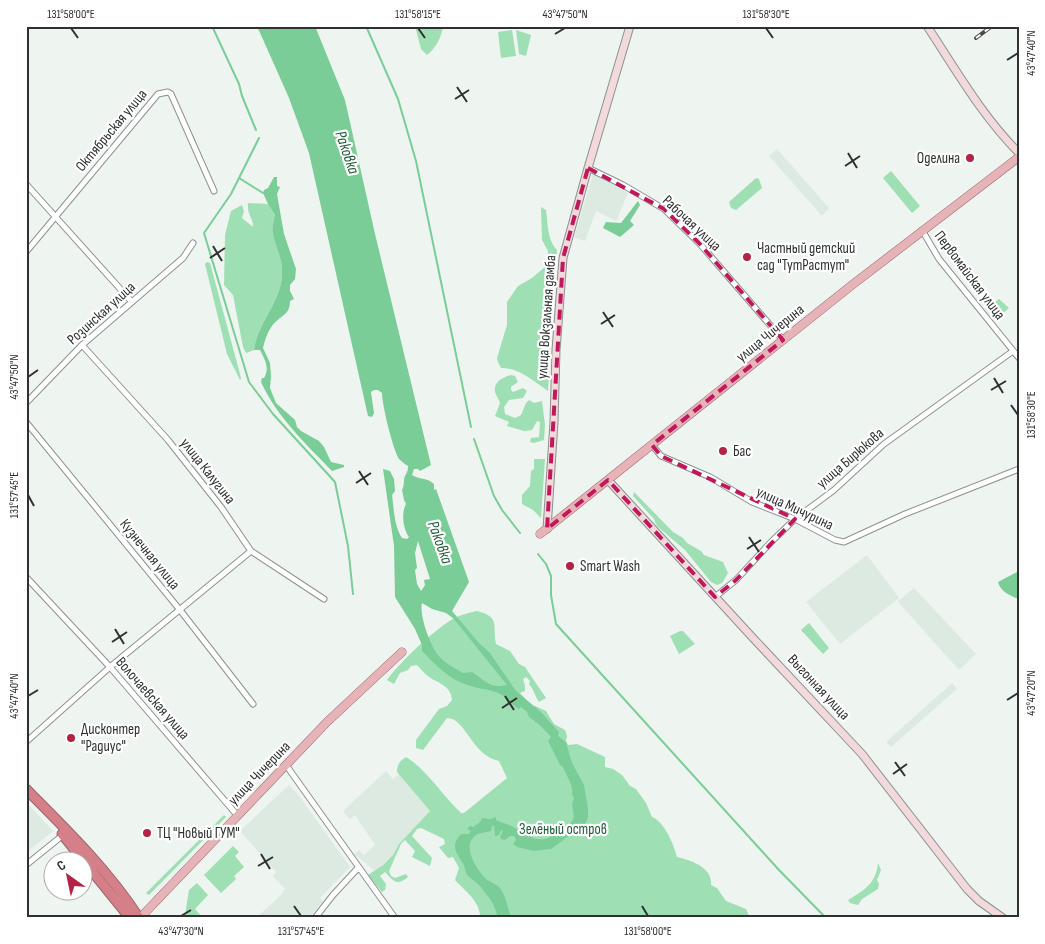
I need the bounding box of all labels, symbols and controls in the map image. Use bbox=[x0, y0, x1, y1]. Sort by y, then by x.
text: 131°58'00"E bbox=[47, 7, 95, 22]
text: 131°58'15"E bbox=[395, 7, 441, 22]
text: 43°47'50"N bbox=[542, 7, 588, 22]
text: 131°58'30"E bbox=[742, 7, 790, 22]
text: 43°47'40"N bbox=[1024, 30, 1039, 76]
street label: Октябрьская улица bbox=[71, 85, 151, 175]
water label: Раковка bbox=[330, 129, 363, 177]
place label: Оделина bbox=[917, 149, 960, 168]
marker: Оделина bbox=[964, 152, 976, 164]
street label: Рабочая улица bbox=[658, 191, 725, 256]
street label: Первомайская улица bbox=[930, 227, 1009, 324]
place label: Частный детский сад "ТутРастут" bbox=[757, 239, 855, 275]
marker: Частный детский сад "ТутРастут" bbox=[741, 251, 753, 263]
street label: улица Вокзальная дамба bbox=[533, 254, 560, 380]
street label: Розинская улица bbox=[63, 278, 140, 349]
street label: улица Чичерина bbox=[733, 300, 808, 367]
text: 43°47'50"N bbox=[7, 354, 22, 400]
text: 131°58'30"E bbox=[1024, 391, 1039, 439]
street label: улица Бирюкова bbox=[813, 424, 888, 493]
street label: улица Калугина bbox=[176, 434, 239, 508]
place label: Бас bbox=[733, 442, 751, 461]
marker: Бас bbox=[717, 445, 729, 457]
text: 131°57'45"E bbox=[7, 472, 22, 518]
street label: улица Мичурина bbox=[753, 482, 837, 535]
street label: Кузнечная улица bbox=[115, 515, 184, 594]
water label: Раковка bbox=[423, 519, 456, 567]
place label: Smart Wash bbox=[580, 557, 640, 576]
marker: Smart Wash bbox=[564, 560, 576, 572]
street label: Выгонная улица bbox=[783, 651, 854, 724]
street label: Волочаевская улица bbox=[112, 653, 194, 744]
text: 43°47'20"N bbox=[1024, 670, 1039, 716]
text: 43°47'40"N bbox=[7, 673, 22, 719]
place label: Дисконтер "Радиус" bbox=[81, 720, 140, 756]
marker: Дисконтер "Радиус" bbox=[65, 732, 77, 744]
street label: улица Чичерина bbox=[224, 737, 295, 809]
park label: Зелёный остров bbox=[519, 820, 607, 839]
place label: ТЦ "Новый ГУМ" bbox=[157, 824, 240, 843]
marker: ТЦ "Новый ГУМ" bbox=[141, 827, 153, 839]
north arrow bbox=[42, 852, 92, 902]
text: С bbox=[54, 856, 69, 875]
text: 43°47'30"N bbox=[158, 924, 204, 939]
text: 131°57'45"E bbox=[278, 924, 324, 939]
text: 131°58'00"E bbox=[624, 924, 672, 939]

